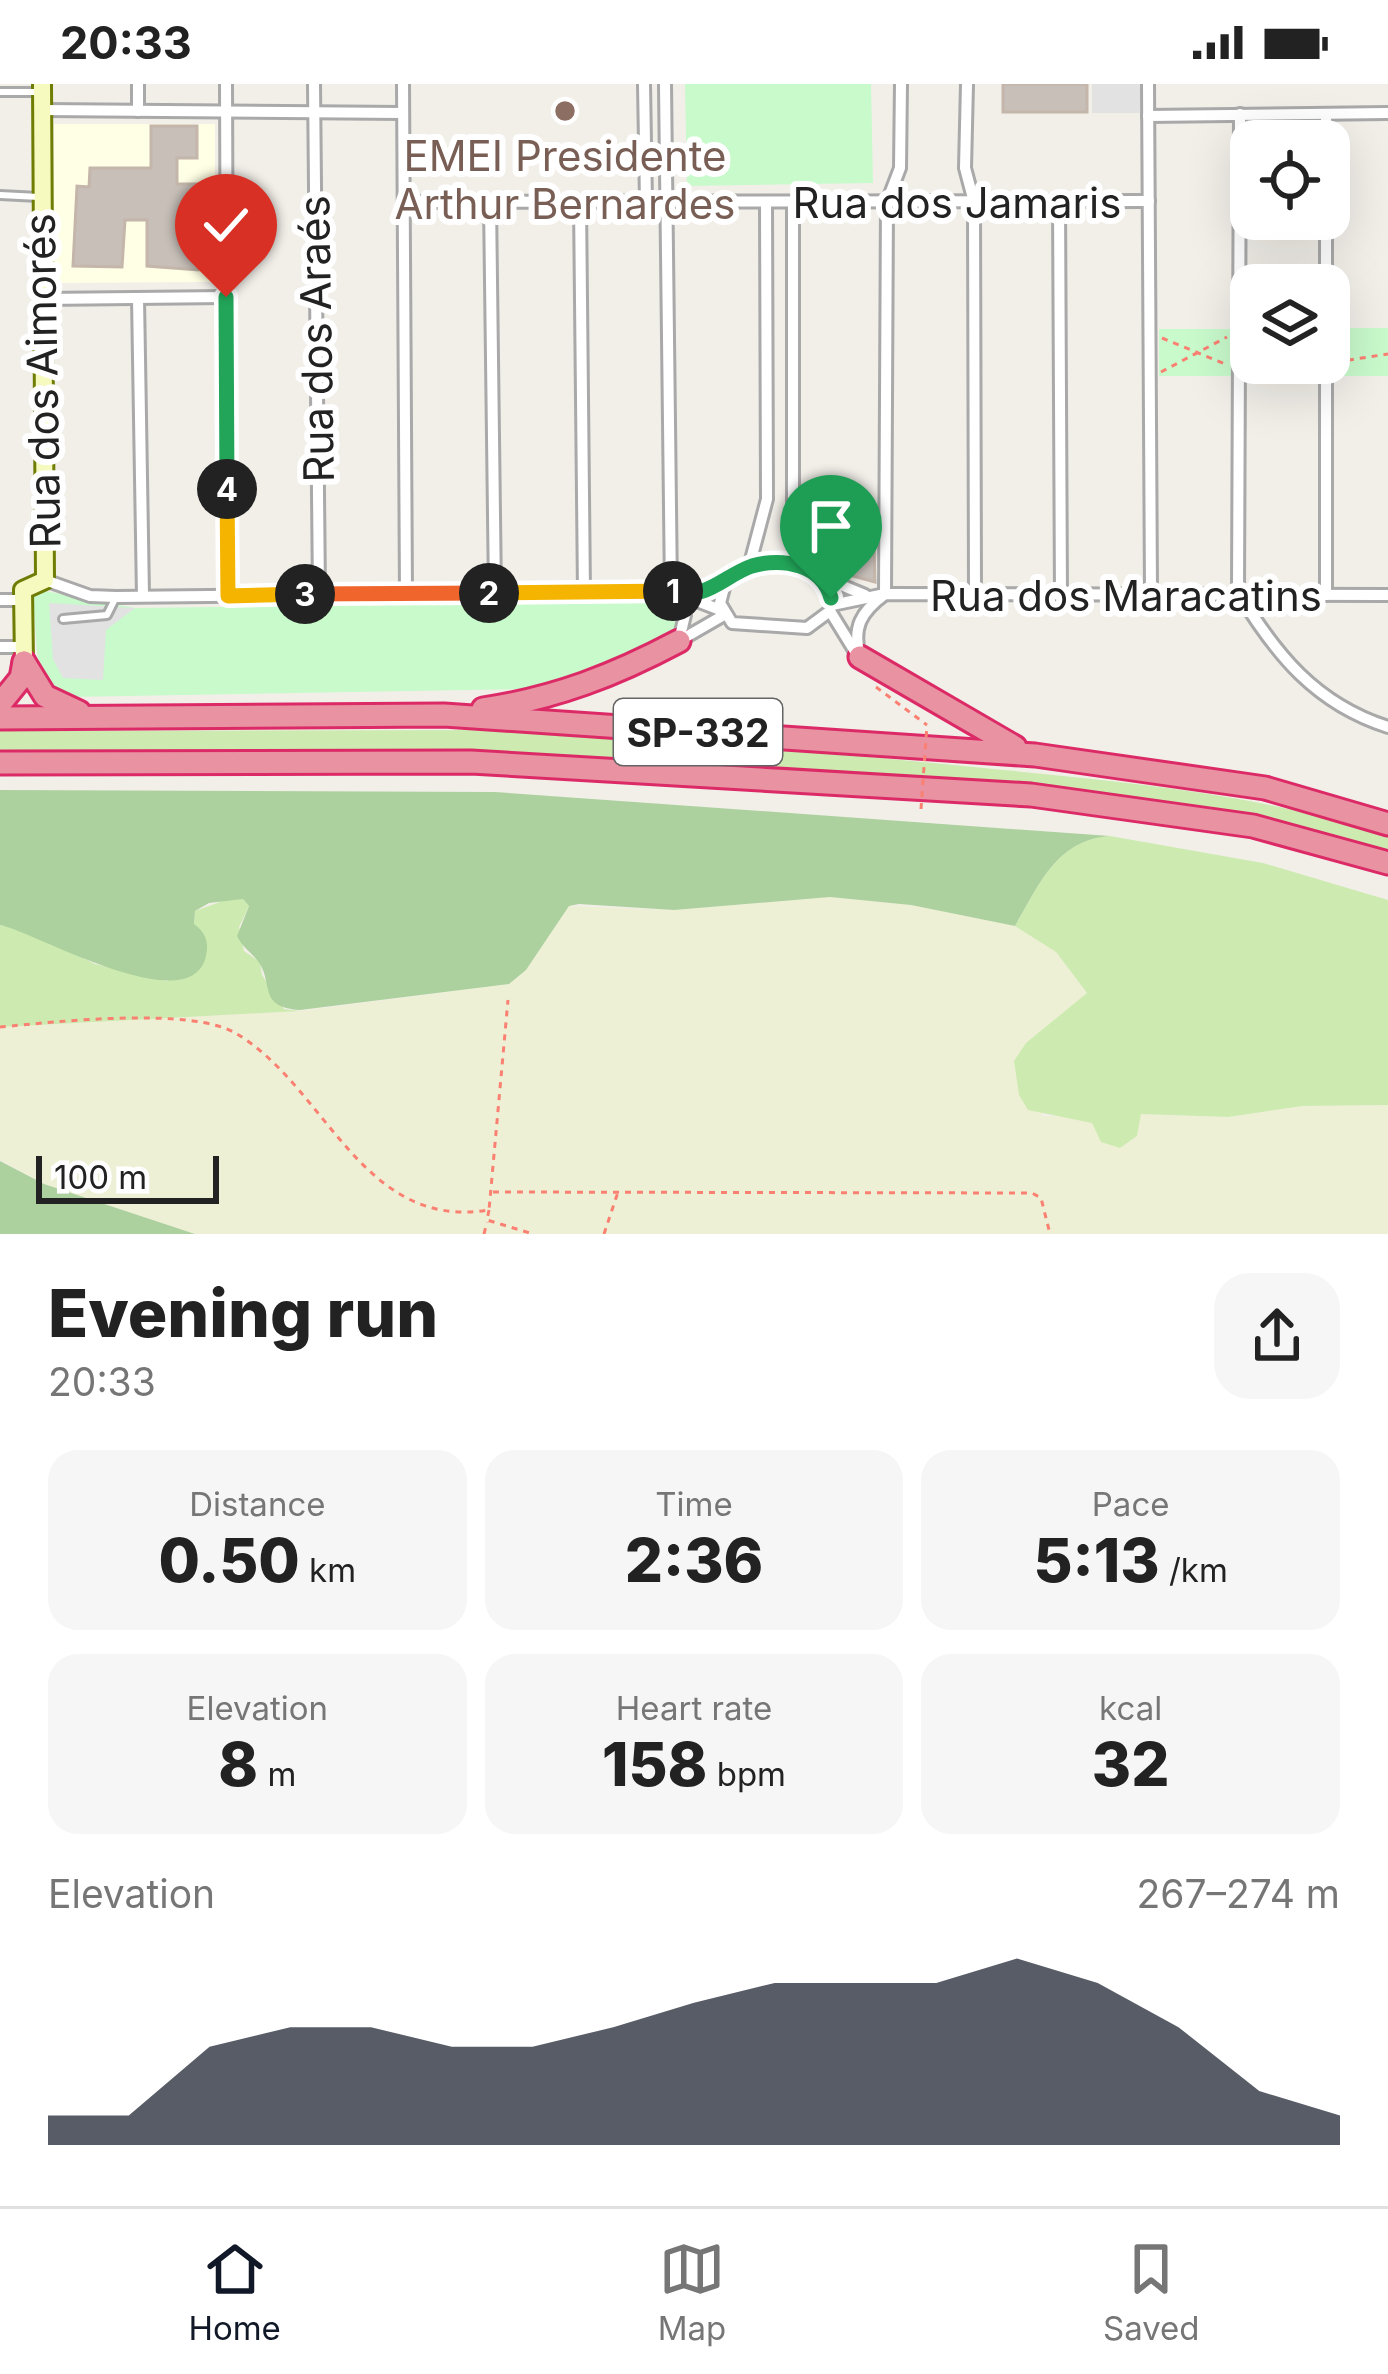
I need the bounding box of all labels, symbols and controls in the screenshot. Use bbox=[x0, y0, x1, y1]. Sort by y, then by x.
text: 20:33 bbox=[60, 15, 192, 70]
marker: EMEI Presidente Arthur Bernardes bbox=[552, 98, 578, 124]
map controls bbox=[1230, 120, 1350, 384]
button: locate bbox=[1230, 120, 1350, 240]
place label: EMEI Presidente Arthur Bernardes bbox=[395, 130, 735, 229]
pin bbox=[175, 174, 277, 297]
street label: Rua dos Jamaris bbox=[793, 177, 1121, 228]
icon: check bbox=[193, 192, 259, 258]
street label: Rua dos Araés bbox=[288, 195, 344, 483]
street label: Rua dos Aimorés bbox=[14, 213, 70, 549]
button: layers bbox=[1230, 264, 1350, 384]
pin: 4 bbox=[197, 459, 257, 519]
text: 4 bbox=[216, 469, 238, 509]
pin bbox=[780, 475, 882, 598]
icon: arrive bbox=[798, 493, 864, 559]
pin: 1 bbox=[643, 561, 703, 621]
pin: 2 bbox=[459, 563, 519, 623]
pin: 3 bbox=[275, 564, 335, 624]
street label: Rua dos Maracatins bbox=[930, 570, 1322, 621]
text: 1 bbox=[666, 571, 680, 611]
text: 2 bbox=[479, 573, 499, 613]
text: 3 bbox=[294, 574, 316, 614]
road number: SP-332 bbox=[614, 699, 782, 765]
scale bar bbox=[36, 1150, 219, 1203]
text: 100 m bbox=[54, 1157, 147, 1197]
text: Evening run bbox=[48, 1273, 438, 1353]
button: share bbox=[1214, 1273, 1340, 1399]
text: 20:33 bbox=[48, 1358, 156, 1405]
text: Distance bbox=[189, 1484, 325, 1524]
text: Time bbox=[655, 1484, 733, 1524]
text: Pace bbox=[1092, 1484, 1170, 1524]
text: 0.50 bbox=[159, 1524, 300, 1596]
text: 2:36 bbox=[625, 1524, 763, 1596]
text: 5:13 bbox=[1033, 1524, 1160, 1596]
text: km bbox=[300, 1550, 356, 1590]
text: /km bbox=[1160, 1550, 1228, 1590]
text: Elevation bbox=[187, 1688, 328, 1728]
text: Heart rate bbox=[616, 1688, 772, 1728]
text: kcal bbox=[1099, 1688, 1162, 1728]
text: 8 bbox=[218, 1728, 258, 1800]
text: 158 bbox=[602, 1728, 707, 1800]
text: 32 bbox=[1092, 1728, 1169, 1800]
text: m bbox=[258, 1754, 296, 1794]
text: bpm bbox=[707, 1754, 786, 1794]
text: Elevation bbox=[48, 1870, 215, 1917]
text: 267–274 m bbox=[1137, 1870, 1340, 1917]
tab: Home bbox=[188, 2236, 281, 2348]
tab: Map bbox=[658, 2236, 726, 2348]
tab: Saved bbox=[1103, 2236, 1200, 2348]

